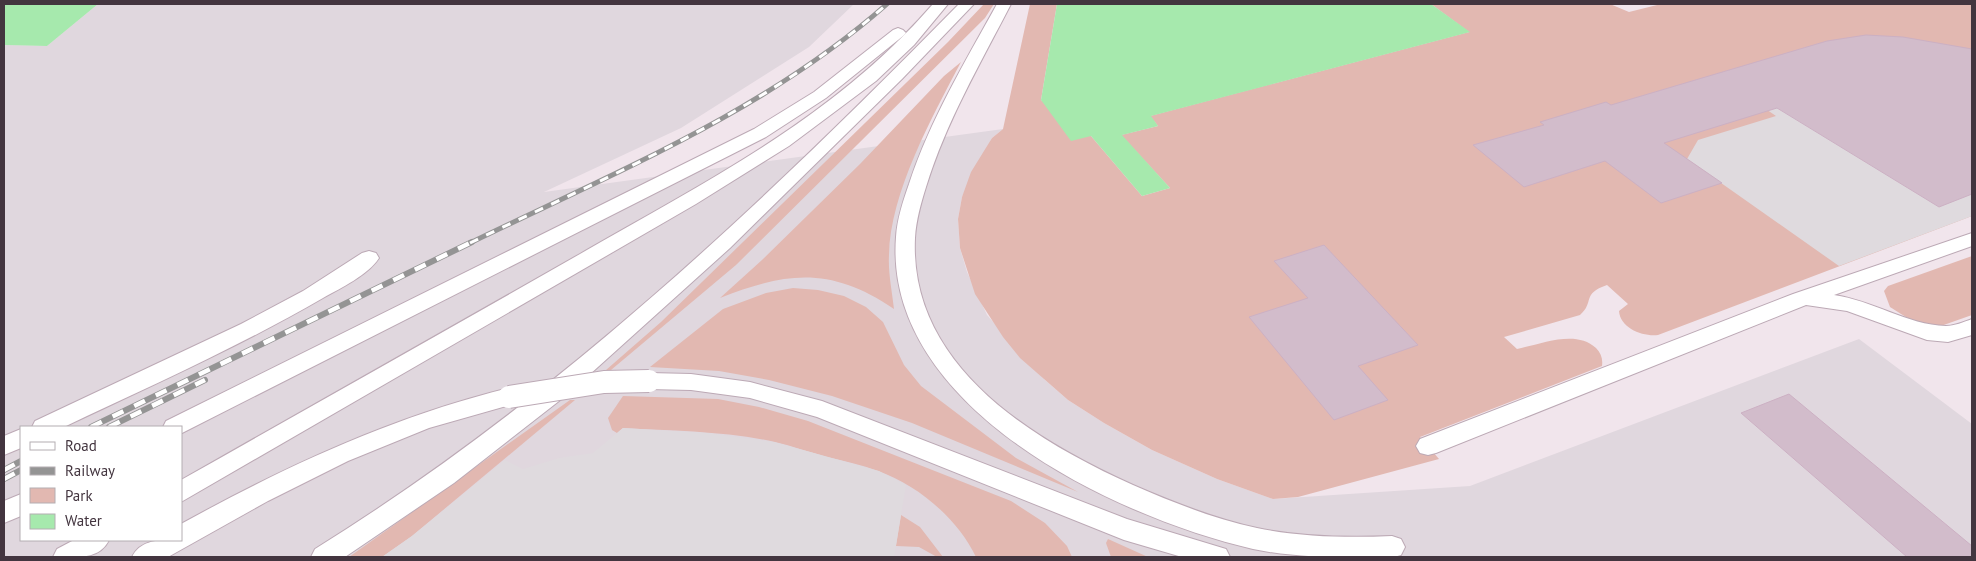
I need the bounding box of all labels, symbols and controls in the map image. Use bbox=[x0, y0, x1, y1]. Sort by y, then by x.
legend bbox=[20, 426, 182, 541]
text: Road bbox=[65, 436, 97, 455]
text: Railway bbox=[65, 461, 115, 480]
text: Park bbox=[65, 486, 93, 505]
text: Water bbox=[65, 511, 102, 530]

